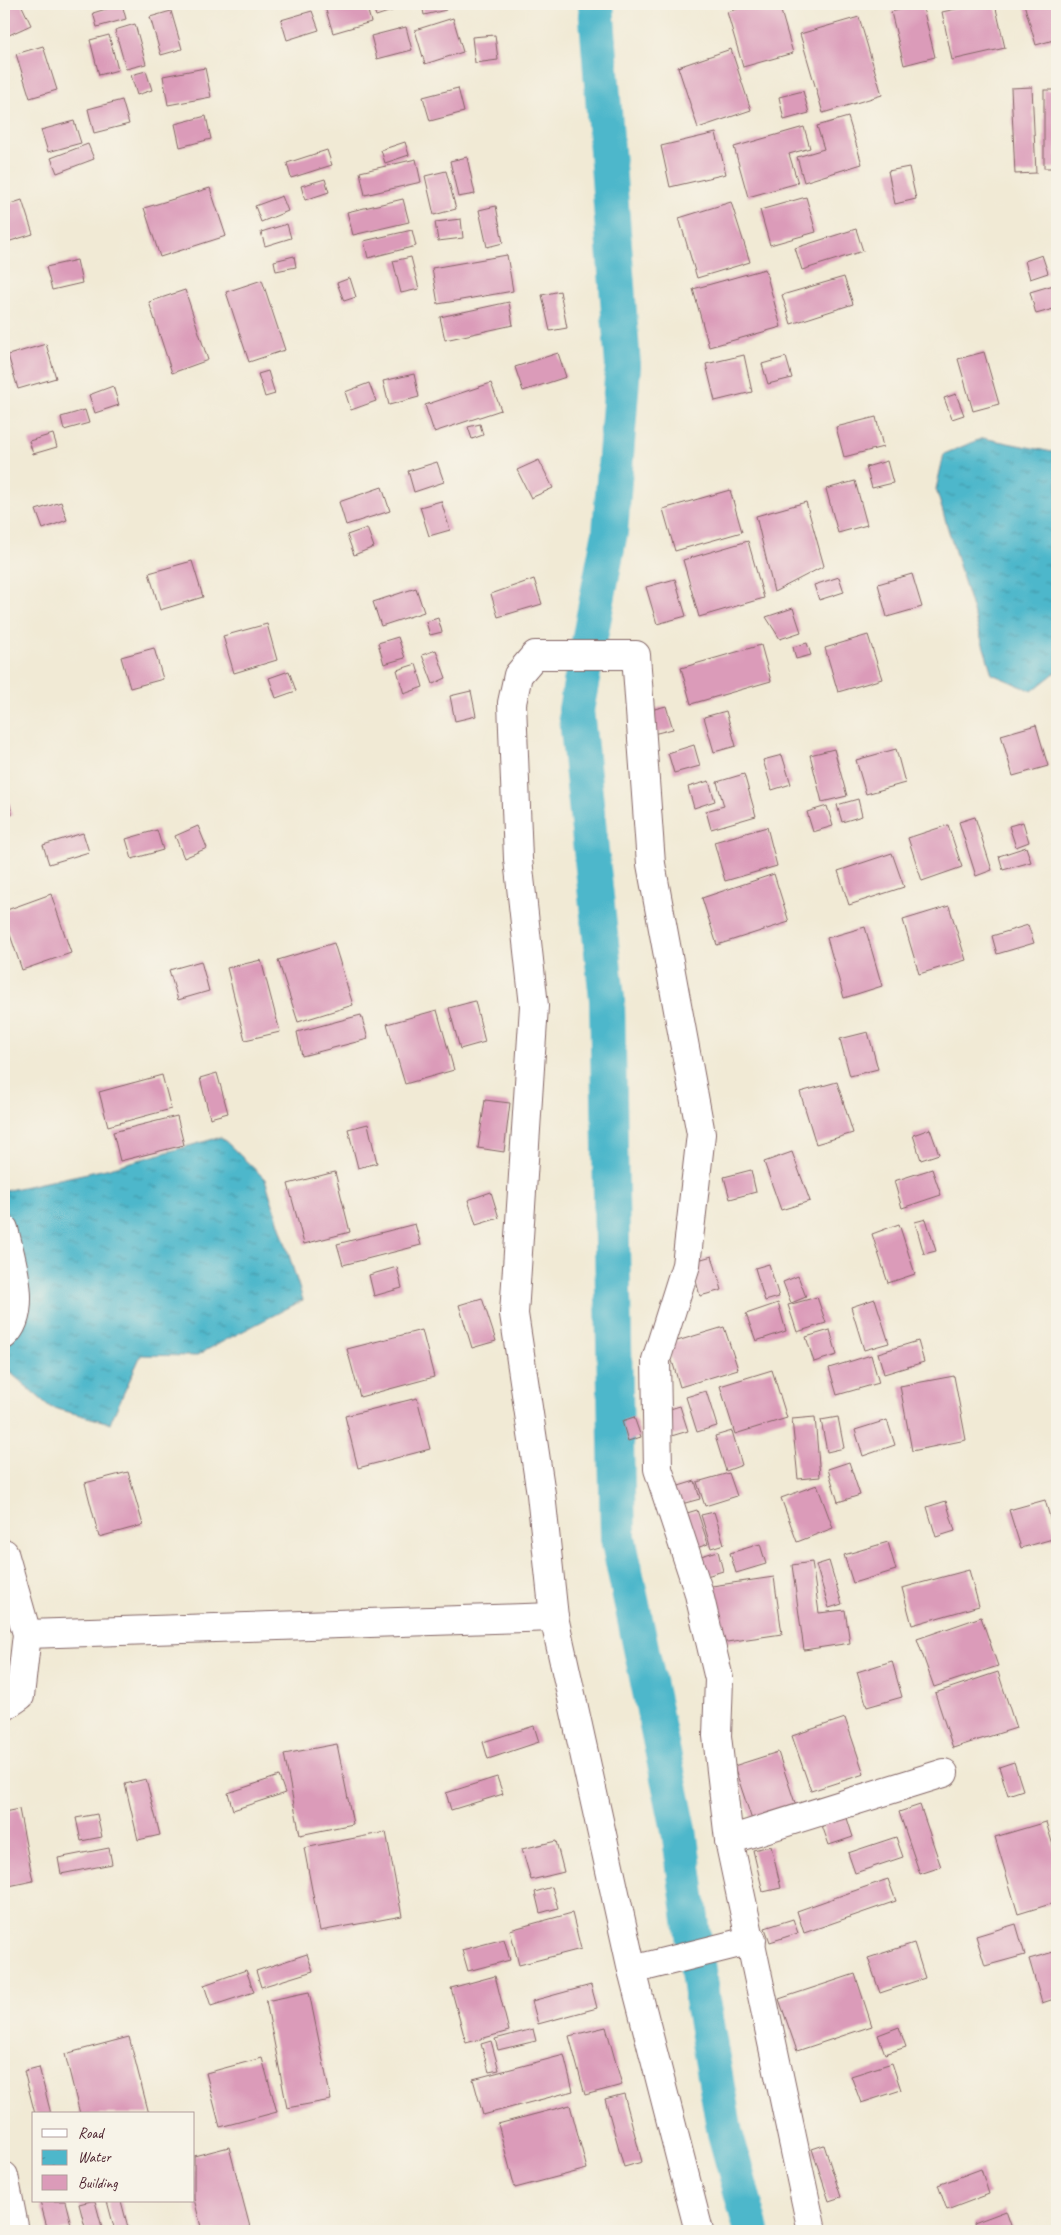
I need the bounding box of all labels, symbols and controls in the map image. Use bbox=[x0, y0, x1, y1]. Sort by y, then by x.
legend bbox=[32, 2112, 195, 2202]
text: Road bbox=[78, 2124, 105, 2143]
text: Water bbox=[78, 2148, 112, 2167]
text: Building bbox=[78, 2174, 118, 2193]

